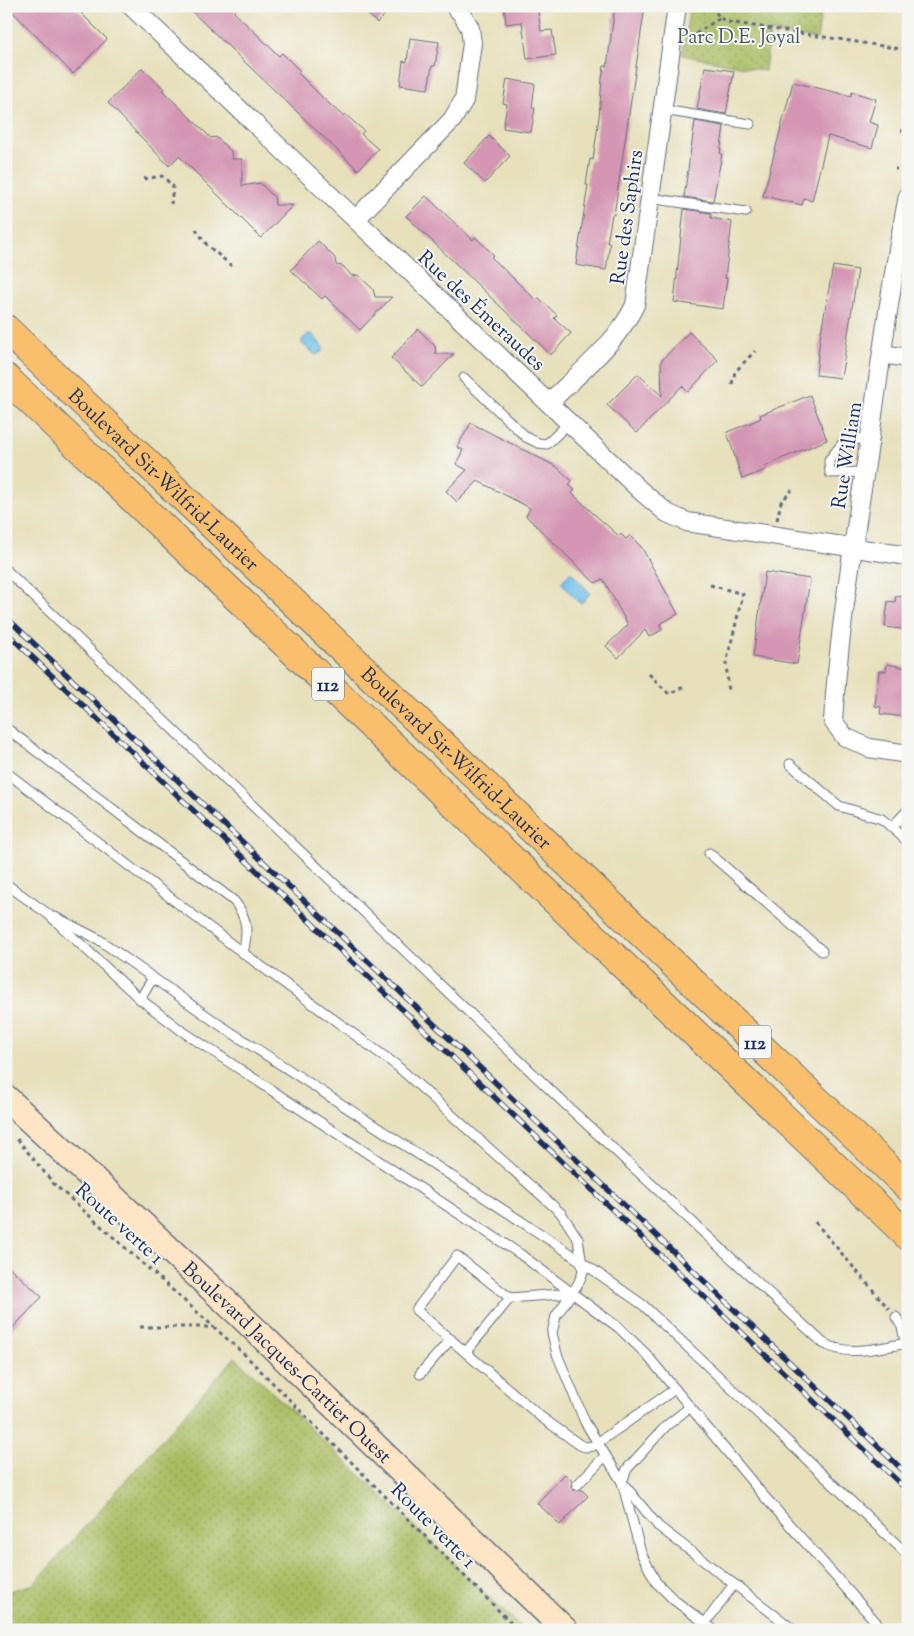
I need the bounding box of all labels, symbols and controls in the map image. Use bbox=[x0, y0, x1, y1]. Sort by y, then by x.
park label: Parc D.E. Joyal bbox=[677, 24, 801, 53]
street label: Rue des Saphirs bbox=[605, 148, 652, 287]
street label: Rue des Émeraudes bbox=[410, 244, 551, 379]
street label: Boulevard Sir-Wilfrid-Laurier bbox=[60, 383, 265, 580]
street label: Rue William bbox=[826, 399, 871, 511]
street label: Boulevard Sir-Wilfrid-Laurier bbox=[353, 661, 557, 858]
road number: 112 bbox=[312, 668, 344, 701]
road number: 112 bbox=[739, 1026, 771, 1058]
street label: Route verte 1 bbox=[68, 1177, 169, 1273]
street label: Boulevard Jacques-Cartier Ouest bbox=[175, 1256, 397, 1472]
street label: Route verte 1 bbox=[383, 1477, 482, 1576]

